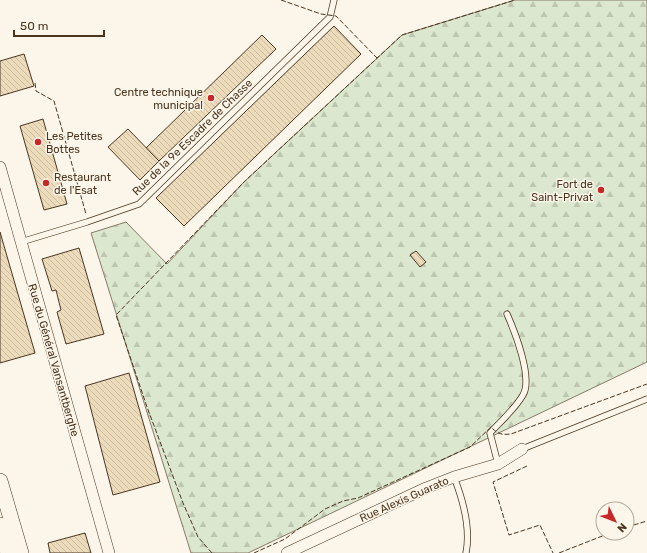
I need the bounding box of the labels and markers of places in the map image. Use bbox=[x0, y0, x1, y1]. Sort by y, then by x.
place label: Centre technique municipal bbox=[114, 86, 203, 112]
marker: Centre technique municipal bbox=[206, 93, 216, 103]
place label: Les Petites Bottes bbox=[46, 130, 103, 156]
marker: Les Petites Bottes bbox=[33, 137, 43, 147]
place label: Restaurant de l'Esat bbox=[54, 171, 112, 197]
marker: Restaurant de l'Esat bbox=[41, 178, 51, 188]
place label: Fort de Saint-Privat bbox=[531, 178, 594, 204]
marker: Fort de Saint-Privat bbox=[596, 185, 606, 195]

